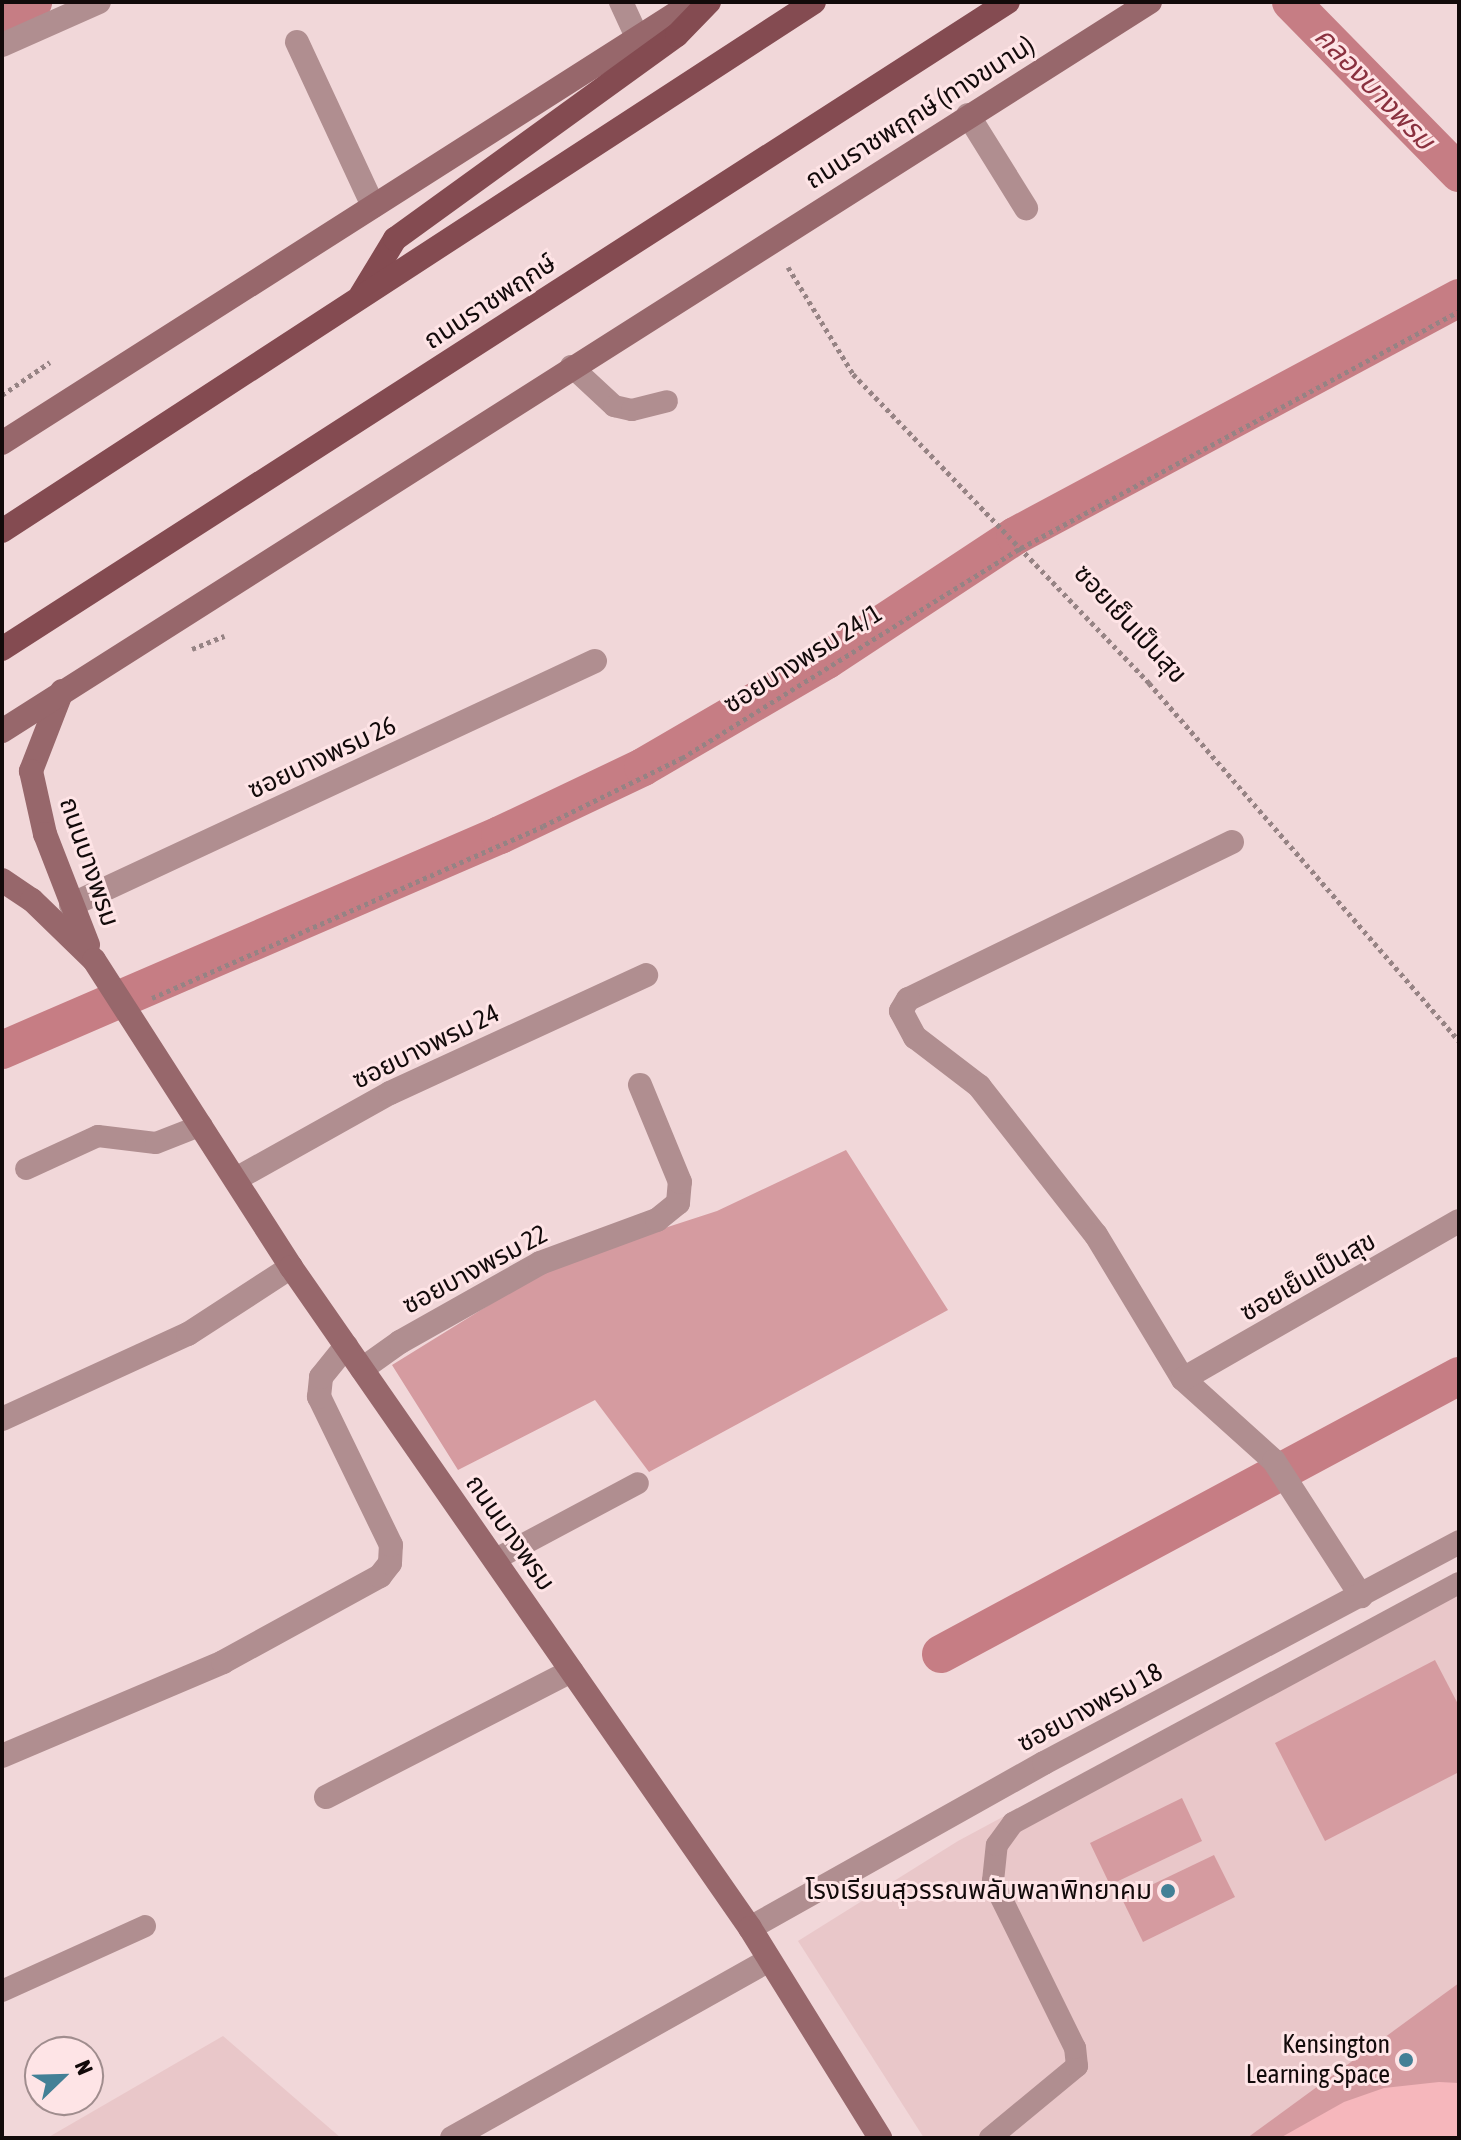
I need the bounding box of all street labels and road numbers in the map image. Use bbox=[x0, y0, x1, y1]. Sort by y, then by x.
street label: ถนนราชพฤกษ์ (ทางขนาน) bbox=[800, 30, 1040, 196]
street label: ถนนราชพฤกษ์ bbox=[418, 248, 562, 356]
street label: ซอยเย็นเป็นสุข bbox=[1067, 558, 1193, 690]
street label: ซอยบางพรม 24/1 bbox=[718, 598, 888, 720]
street label: ซอยบางพรม 26 bbox=[243, 710, 401, 806]
street label: ถนนบางพรม bbox=[52, 793, 126, 931]
street label: ซอยบางพรม 24 bbox=[347, 998, 505, 1096]
street label: ซอยบางพรม 22 bbox=[397, 1219, 553, 1321]
street label: ซอยเย็นเป็นสุข bbox=[1235, 1226, 1381, 1328]
street label: ถนนบางพรม bbox=[459, 1469, 561, 1597]
street label: ซอยบางพรม 18 bbox=[1012, 1657, 1168, 1759]

